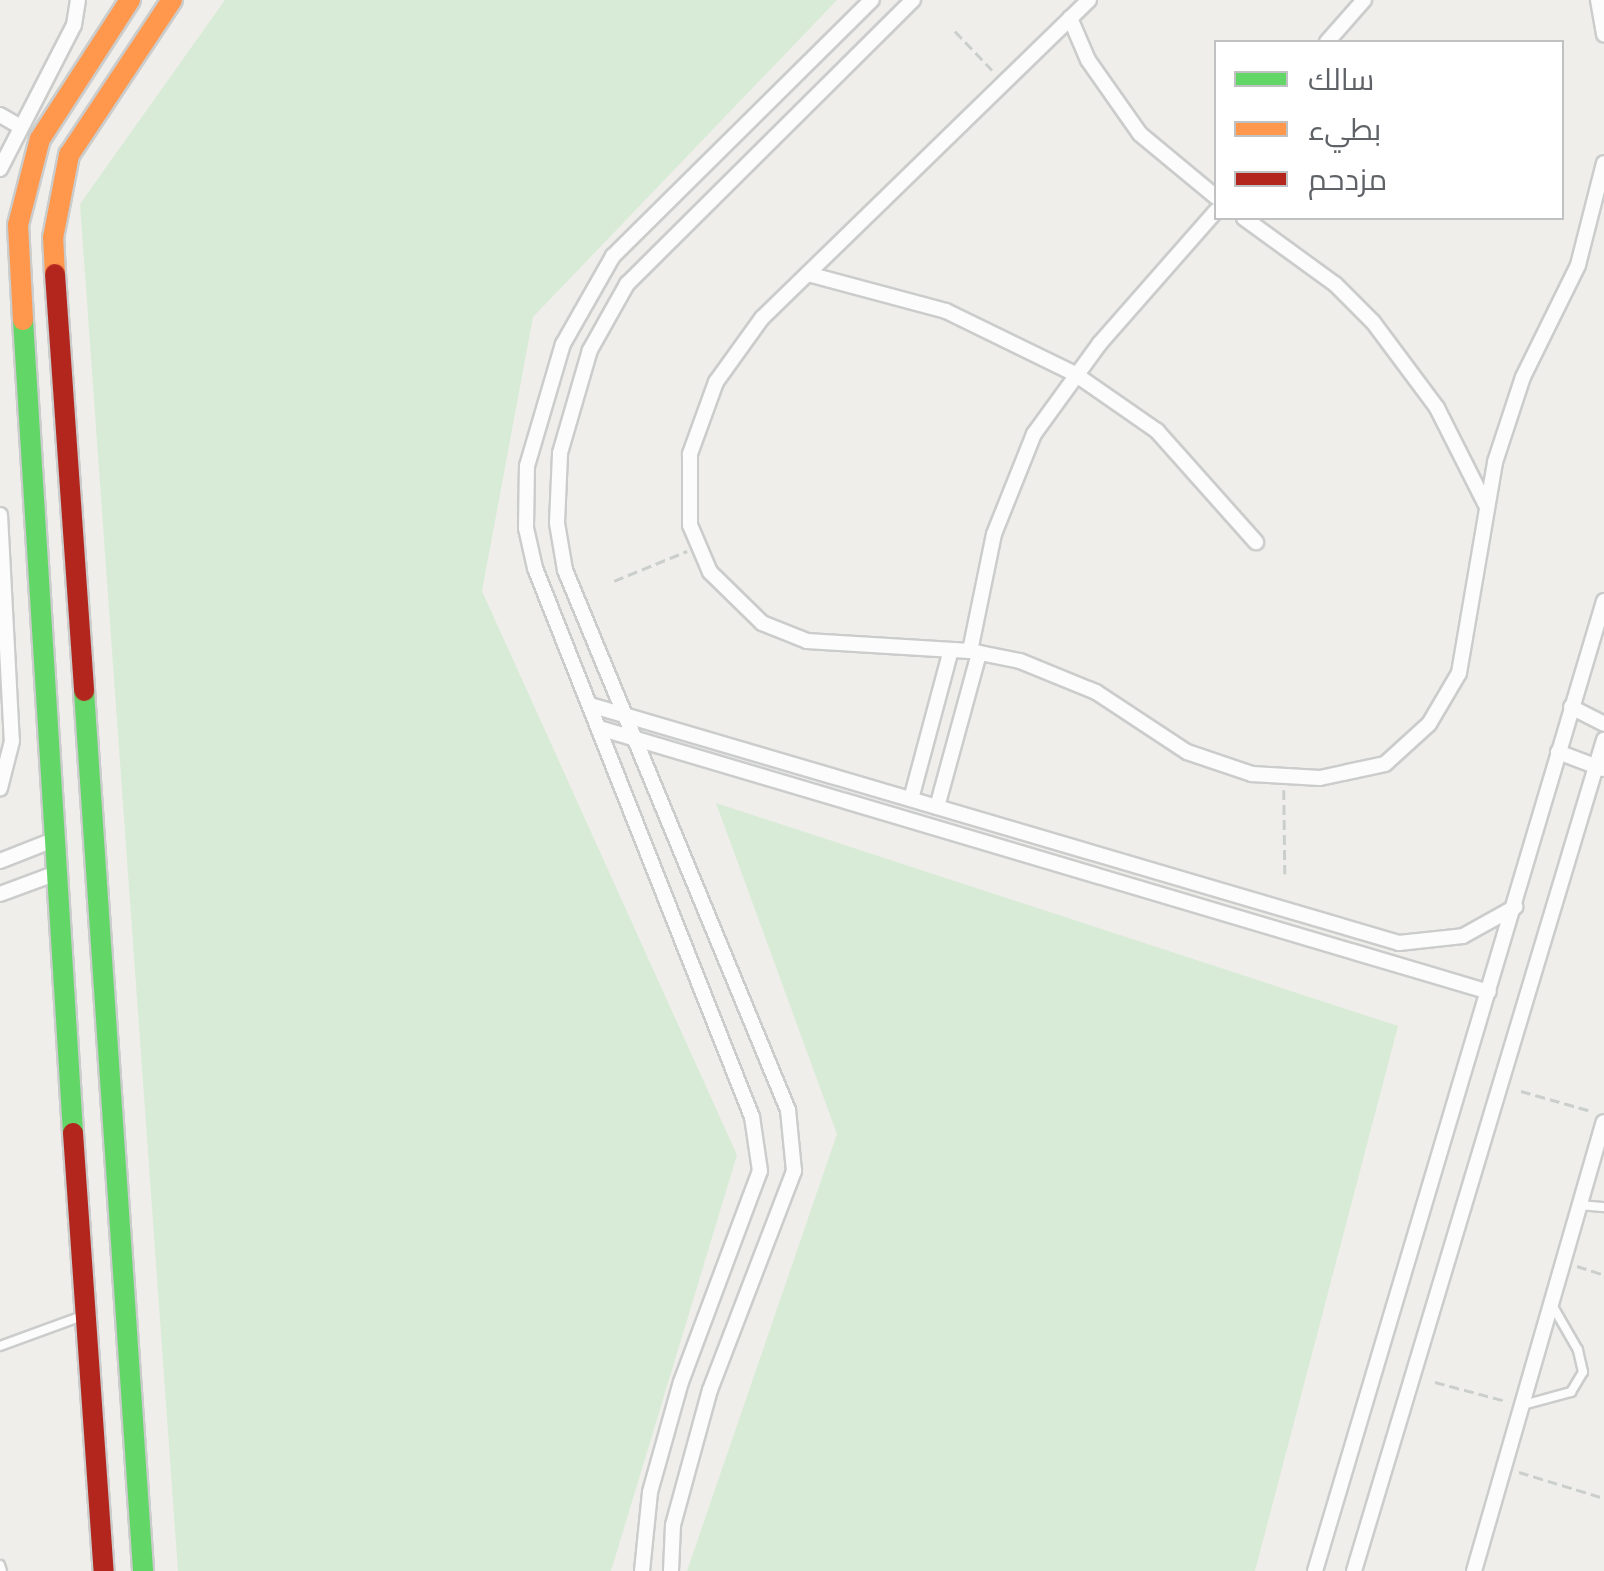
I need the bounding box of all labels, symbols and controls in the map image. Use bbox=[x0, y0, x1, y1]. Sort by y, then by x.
legend bbox=[1214, 40, 1564, 220]
text: سالك bbox=[1308, 59, 1374, 99]
text: بطيء bbox=[1308, 109, 1381, 149]
text: مزدحم bbox=[1308, 159, 1387, 199]

